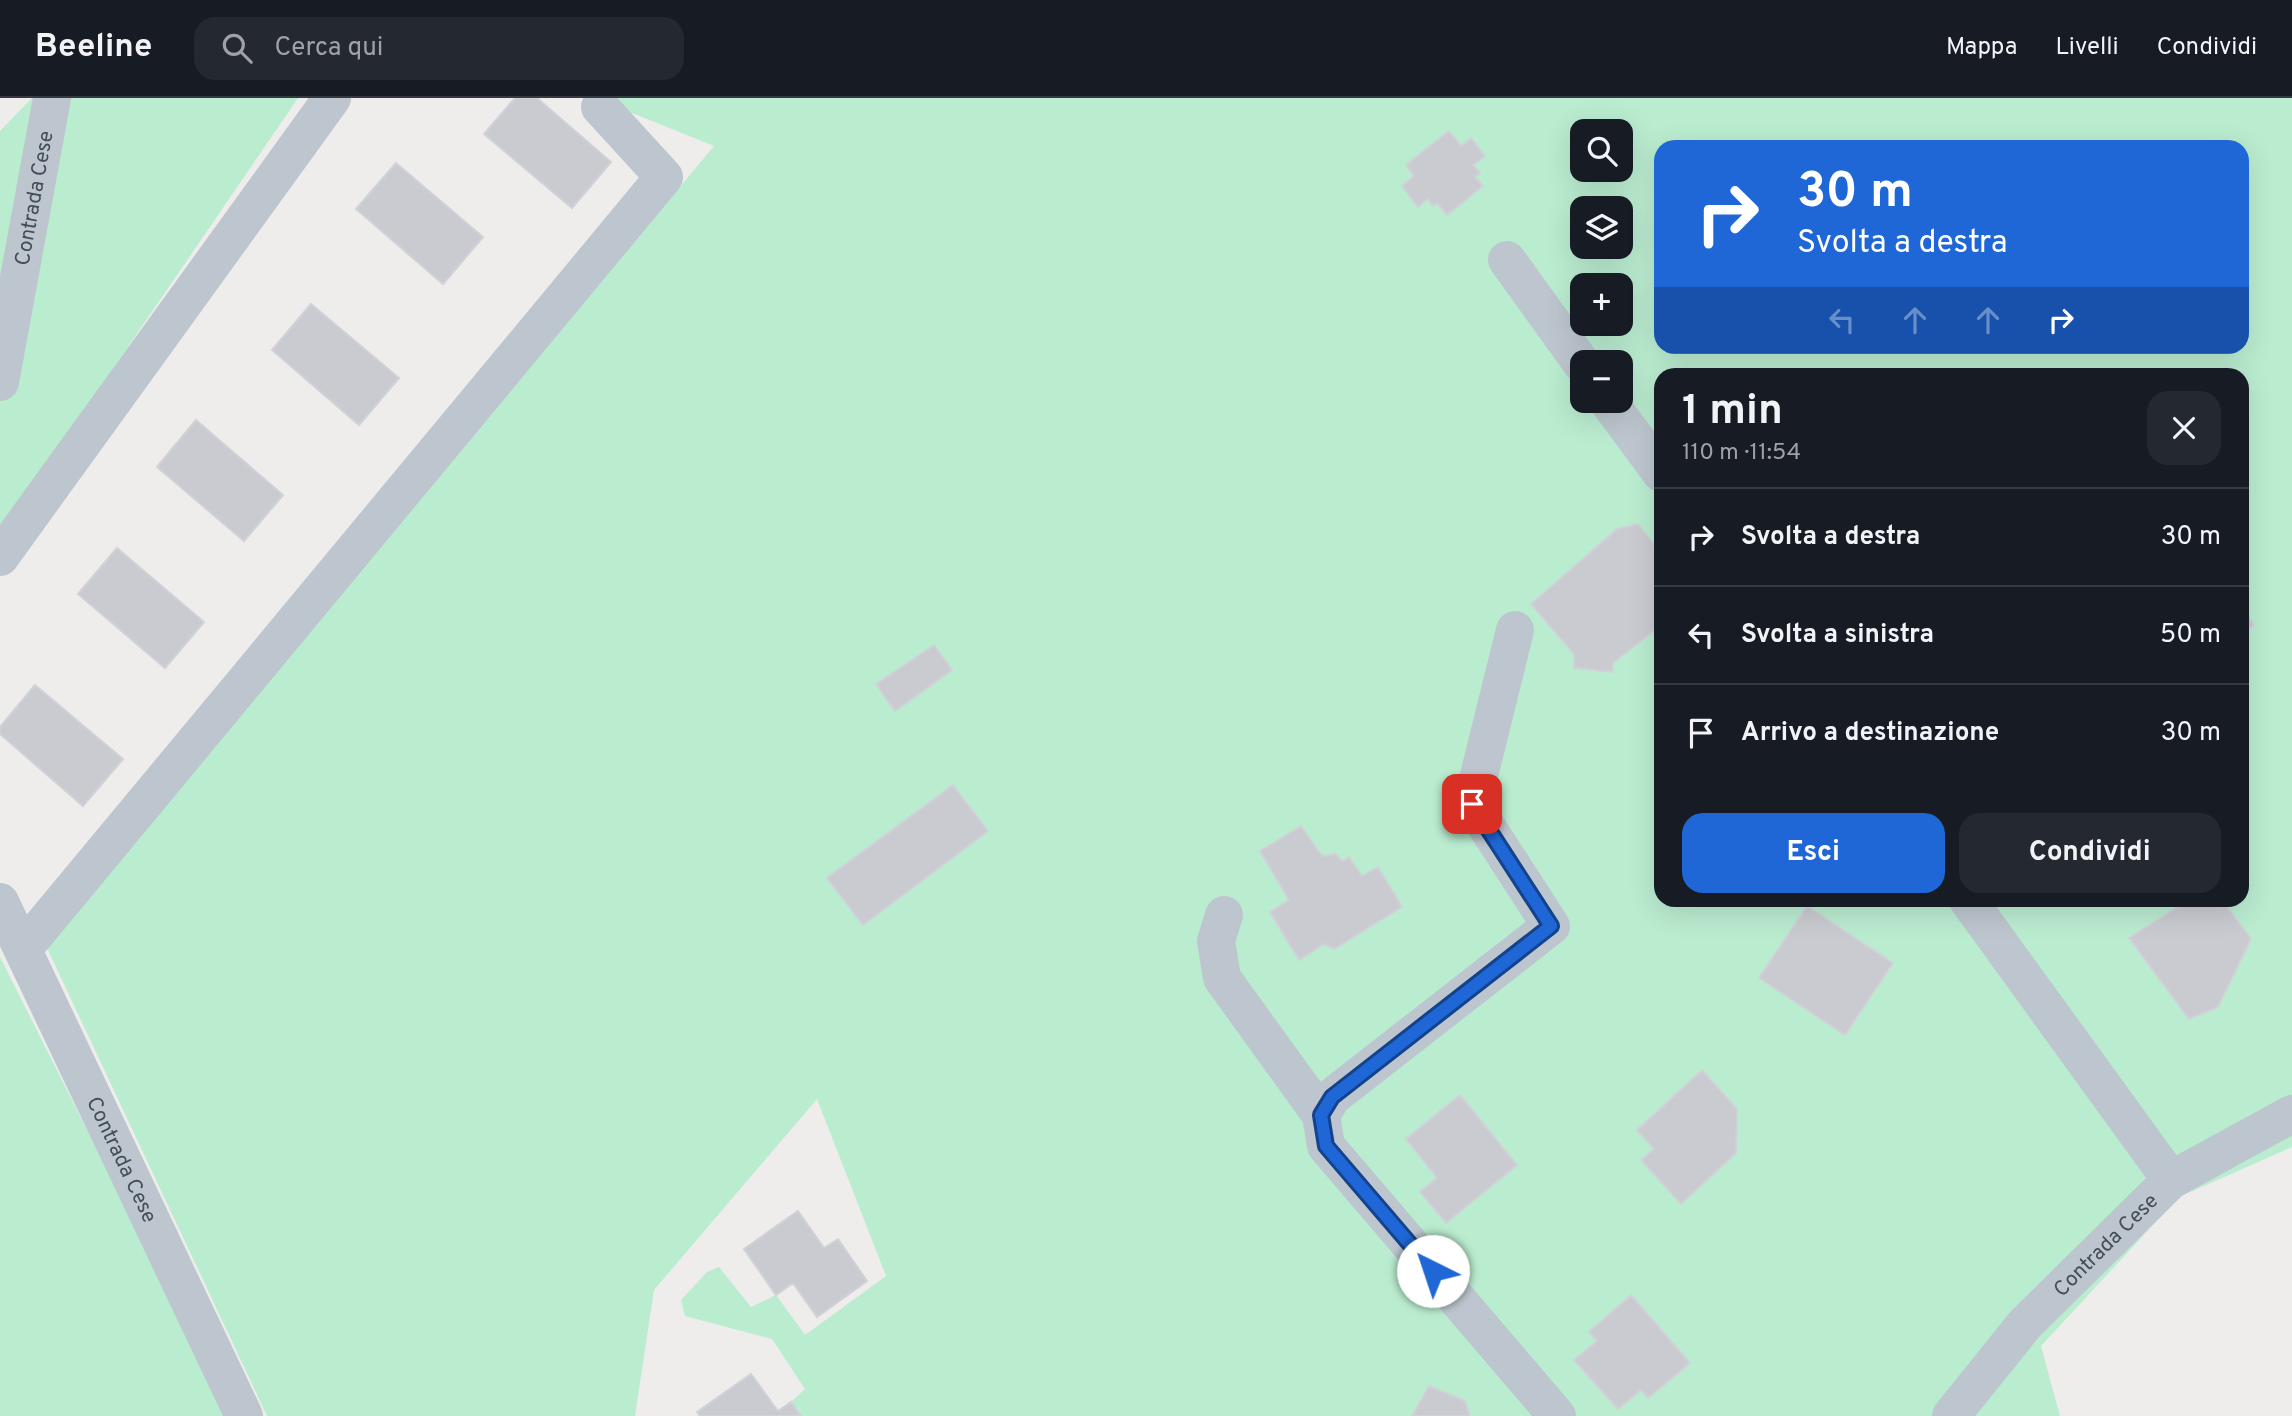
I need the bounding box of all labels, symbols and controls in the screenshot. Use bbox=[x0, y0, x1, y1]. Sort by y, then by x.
search box bbox=[194, 17, 684, 80]
text: Beeline bbox=[35, 27, 152, 69]
icon: search bbox=[218, 29, 256, 67]
text: Cerca qui bbox=[274, 32, 383, 65]
text: Mappa bbox=[1946, 33, 2017, 63]
text: Livelli bbox=[2055, 33, 2119, 63]
text: Condividi bbox=[2157, 33, 2257, 63]
map controls bbox=[1570, 119, 1633, 413]
button: search bbox=[1570, 119, 1633, 182]
street label: Contrada Cese bbox=[10, 129, 61, 268]
text: 30 m bbox=[1797, 163, 1913, 225]
icon: right bbox=[1682, 168, 1773, 259]
button: layers bbox=[1570, 196, 1633, 259]
text: Svolta a destra bbox=[1797, 224, 2008, 264]
button: + bbox=[1570, 273, 1633, 336]
icon: left bbox=[1823, 301, 1861, 339]
icon: ahead bbox=[1896, 301, 1934, 339]
icon: ahead bbox=[1969, 301, 2007, 339]
icon: right bbox=[2042, 301, 2080, 339]
button: − bbox=[1570, 350, 1633, 413]
text: 1 min bbox=[1682, 386, 1783, 439]
button: close bbox=[2147, 391, 2221, 465]
text: 110 m · 11:54 bbox=[1682, 439, 1801, 468]
icon: right bbox=[1682, 518, 1720, 556]
text: Svolta a destra bbox=[1741, 521, 1920, 554]
text: 30 m bbox=[2161, 521, 2221, 554]
icon: left bbox=[1682, 616, 1720, 654]
text: Svolta a sinistra bbox=[1741, 619, 1934, 652]
text: 50 m bbox=[2160, 619, 2221, 652]
icon: arrive bbox=[1682, 714, 1720, 752]
text: Arrivo a destinazione bbox=[1741, 717, 1999, 750]
text: 30 m bbox=[2161, 717, 2221, 750]
pin bbox=[1442, 774, 1502, 834]
icon: arrive bbox=[1453, 785, 1491, 823]
button: Esci bbox=[1682, 813, 1945, 893]
button: Condividi bbox=[1959, 813, 2221, 893]
street label: Contrada Cese bbox=[79, 1093, 162, 1228]
street label: Contrada Cese bbox=[2048, 1188, 2165, 1303]
position arrow bbox=[1396, 1234, 1470, 1308]

